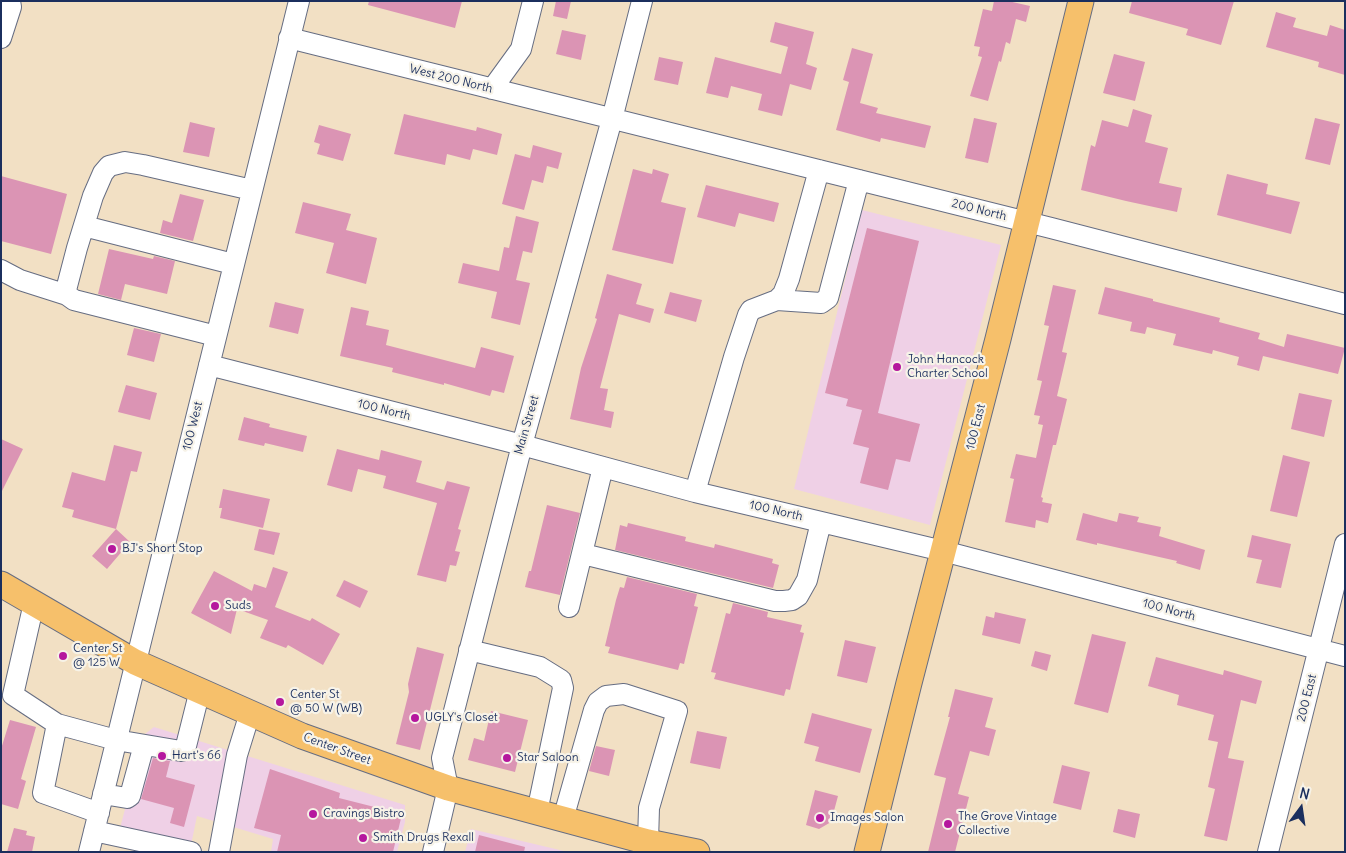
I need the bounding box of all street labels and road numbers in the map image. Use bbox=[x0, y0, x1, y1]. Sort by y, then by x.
street label: West 200 North bbox=[408, 62, 494, 96]
street label: 200 North bbox=[950, 196, 1008, 224]
street label: Main Street bbox=[512, 394, 542, 456]
street label: 100 North bbox=[356, 396, 412, 424]
street label: 100 West bbox=[180, 400, 206, 452]
street label: 100 East bbox=[963, 403, 989, 451]
street label: 100 North bbox=[748, 498, 804, 524]
street label: 100 North bbox=[1141, 596, 1197, 624]
street label: 200 East bbox=[1294, 673, 1320, 723]
street label: Center Street bbox=[301, 730, 373, 768]

